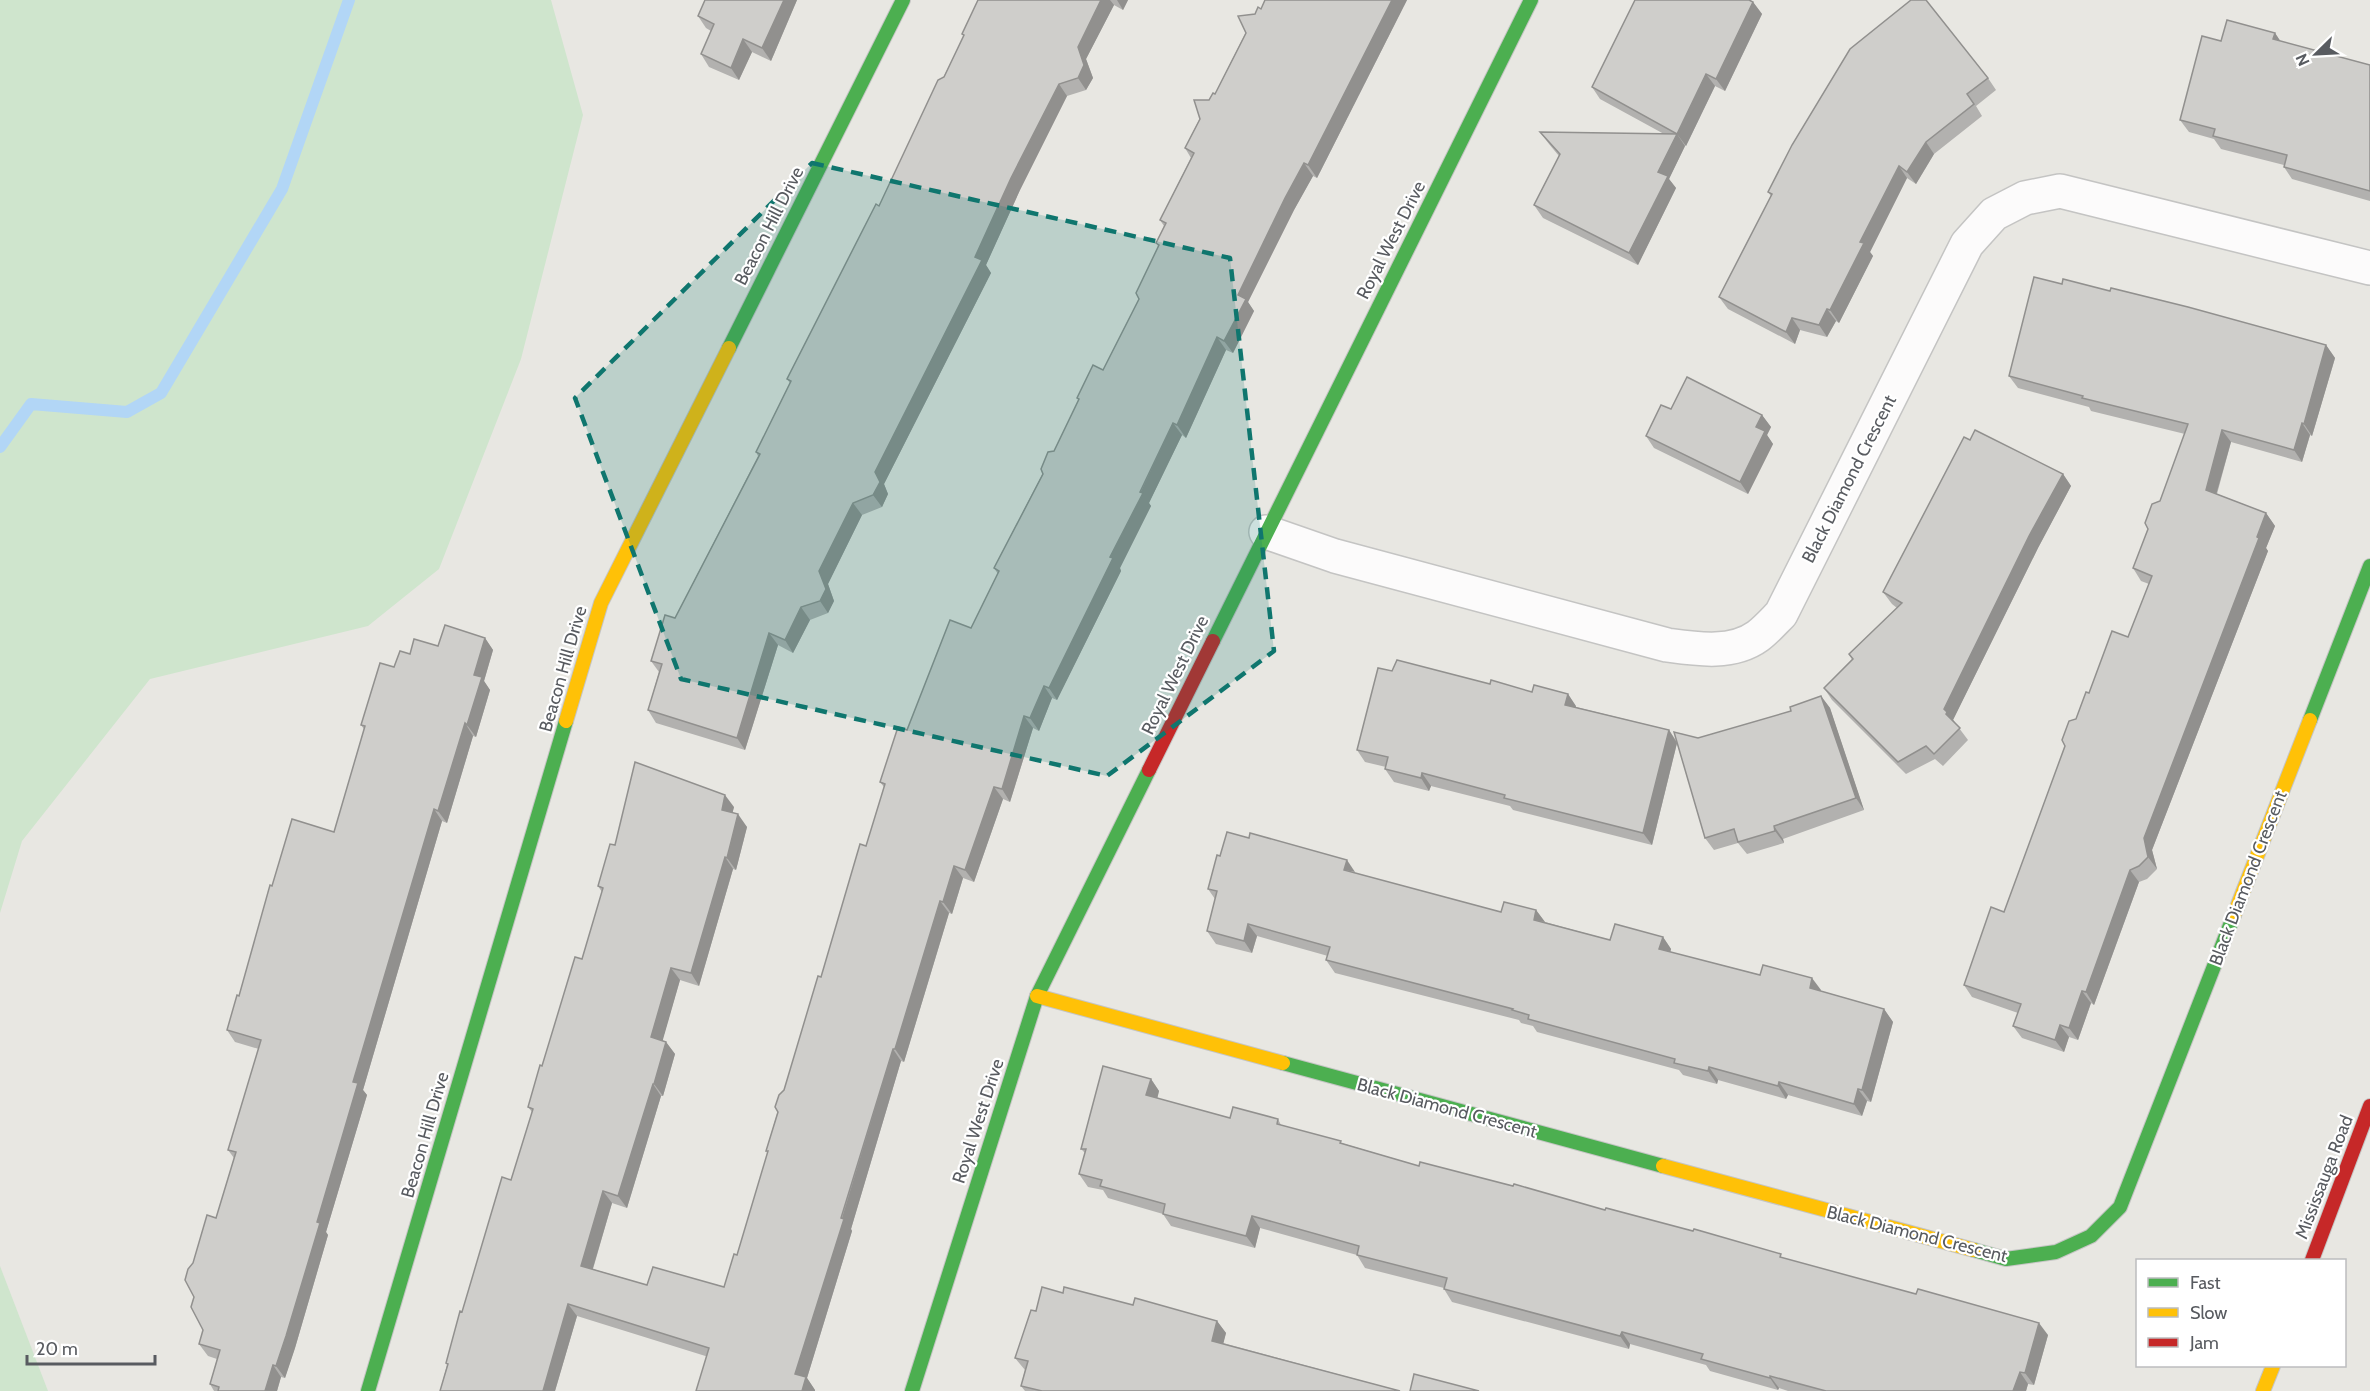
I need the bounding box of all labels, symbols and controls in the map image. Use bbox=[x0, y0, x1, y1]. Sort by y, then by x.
north arrow bbox=[2286, 24, 2346, 84]
text: N bbox=[2292, 51, 2314, 69]
street label: Beacon Hill Drive bbox=[730, 163, 808, 289]
street label: Royal West Drive bbox=[1352, 177, 1430, 303]
street label: Black Diamond Crescent bbox=[1797, 391, 1901, 567]
street label: Beacon Hill Drive bbox=[535, 604, 591, 734]
street label: Royal West Drive bbox=[1137, 612, 1213, 738]
street label: Black Diamond Crescent bbox=[2205, 788, 2291, 968]
street label: Royal West Drive bbox=[948, 1056, 1008, 1186]
street label: Beacon Hill Drive bbox=[397, 1070, 453, 1200]
street label: Black Diamond Crescent bbox=[1355, 1073, 1539, 1143]
street label: Mississauga Road bbox=[2290, 1112, 2358, 1242]
street label: Black Diamond Crescent bbox=[1824, 1201, 2010, 1267]
legend bbox=[2136, 1259, 2346, 1367]
text: Fast bbox=[2190, 1272, 2221, 1294]
text: Slow bbox=[2190, 1302, 2227, 1324]
scale bar bbox=[27, 1328, 154, 1366]
text: Jam bbox=[2189, 1332, 2219, 1354]
text: 20 m bbox=[36, 1338, 78, 1360]

